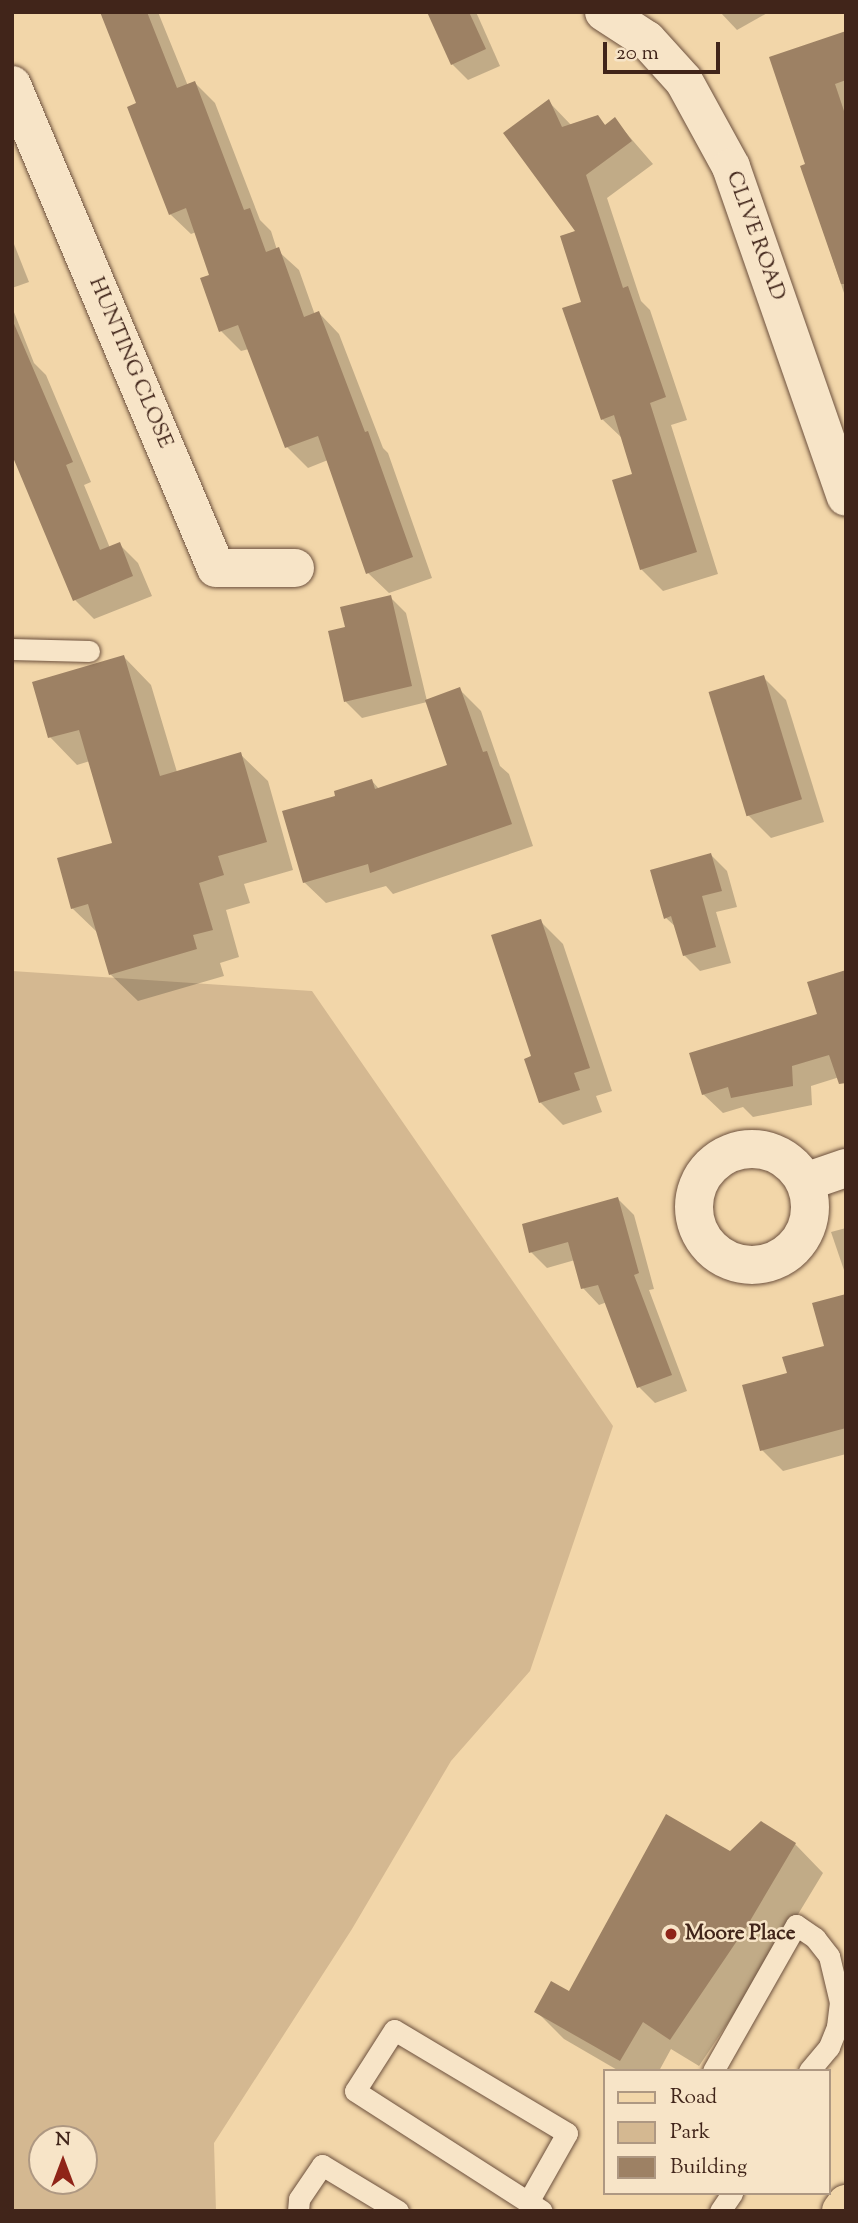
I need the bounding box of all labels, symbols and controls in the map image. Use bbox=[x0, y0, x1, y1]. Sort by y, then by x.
scale bar bbox=[606, 28, 723, 72]
text: 20 m bbox=[616, 39, 659, 69]
street label: CLIVE ROAD bbox=[720, 168, 790, 304]
street label: HUNTING CLOSE bbox=[83, 274, 177, 452]
place label: Moore Place bbox=[685, 1921, 795, 1947]
marker: Moore Place bbox=[663, 1926, 679, 1942]
legend bbox=[602, 2069, 830, 2195]
text: Road bbox=[670, 2083, 717, 2113]
text: Park bbox=[670, 2118, 710, 2148]
north arrow bbox=[28, 2125, 98, 2195]
text: N bbox=[55, 2127, 71, 2154]
text: Building bbox=[670, 2153, 747, 2183]

